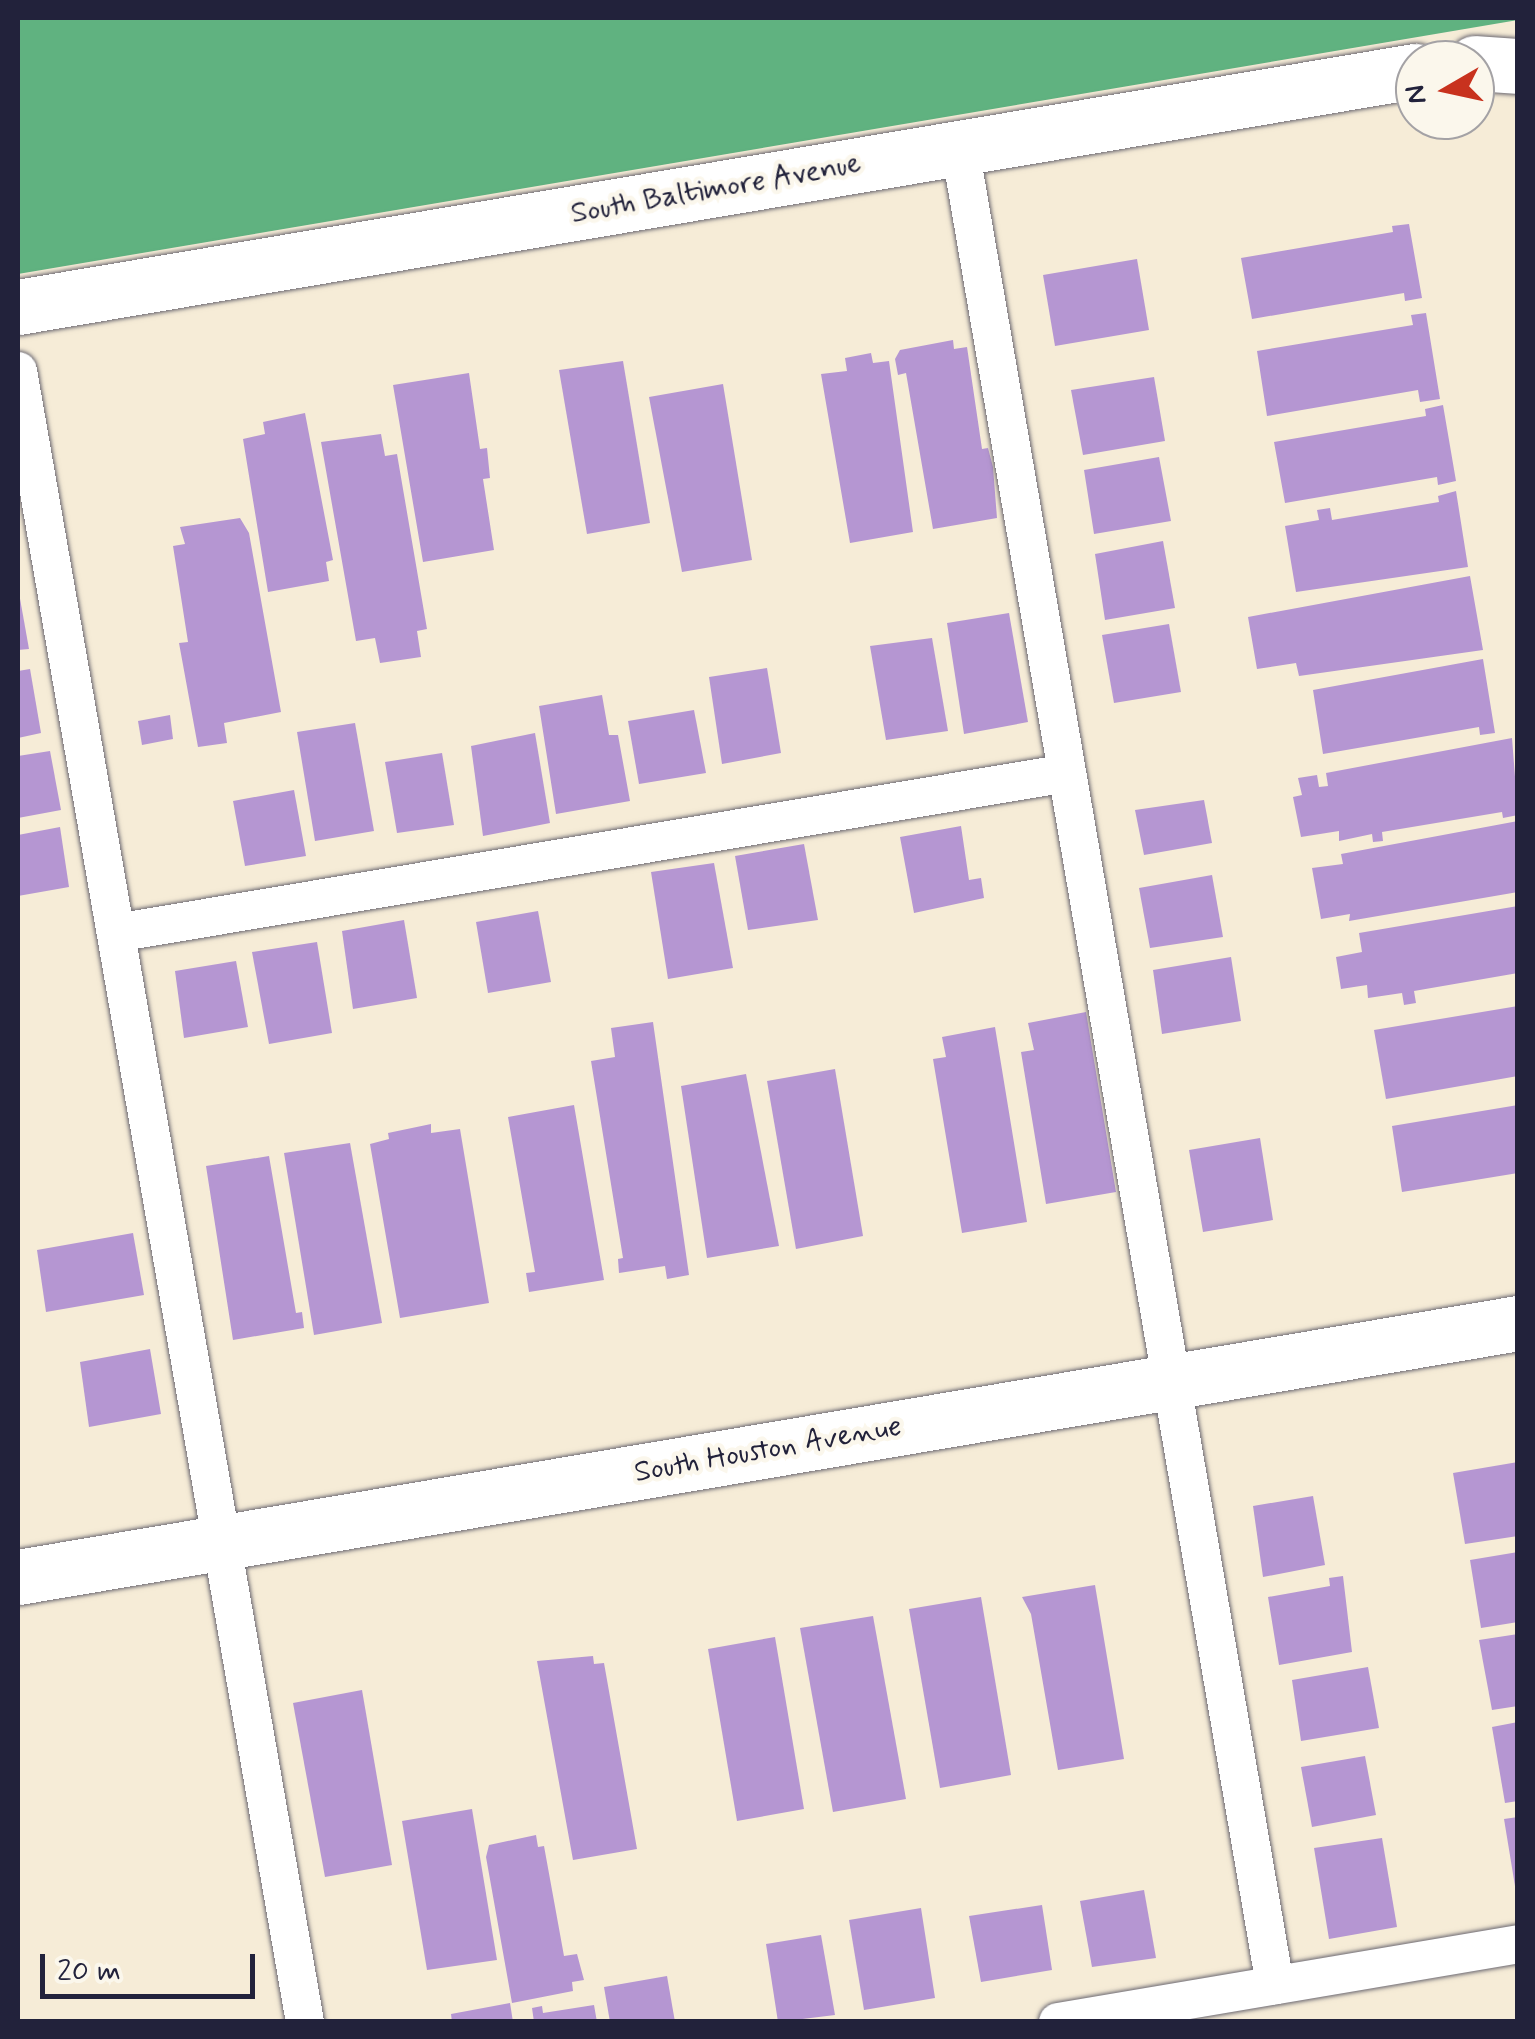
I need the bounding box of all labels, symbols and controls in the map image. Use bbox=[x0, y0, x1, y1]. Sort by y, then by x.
north arrow bbox=[1395, 40, 1495, 140]
text: N bbox=[1397, 82, 1437, 107]
street label: South Baltimore Avenue bbox=[566, 145, 866, 233]
street label: South Houston Avenue bbox=[634, 1409, 902, 1491]
scale bar bbox=[45, 1934, 260, 1996]
text: 20 m bbox=[57, 1952, 121, 1991]

